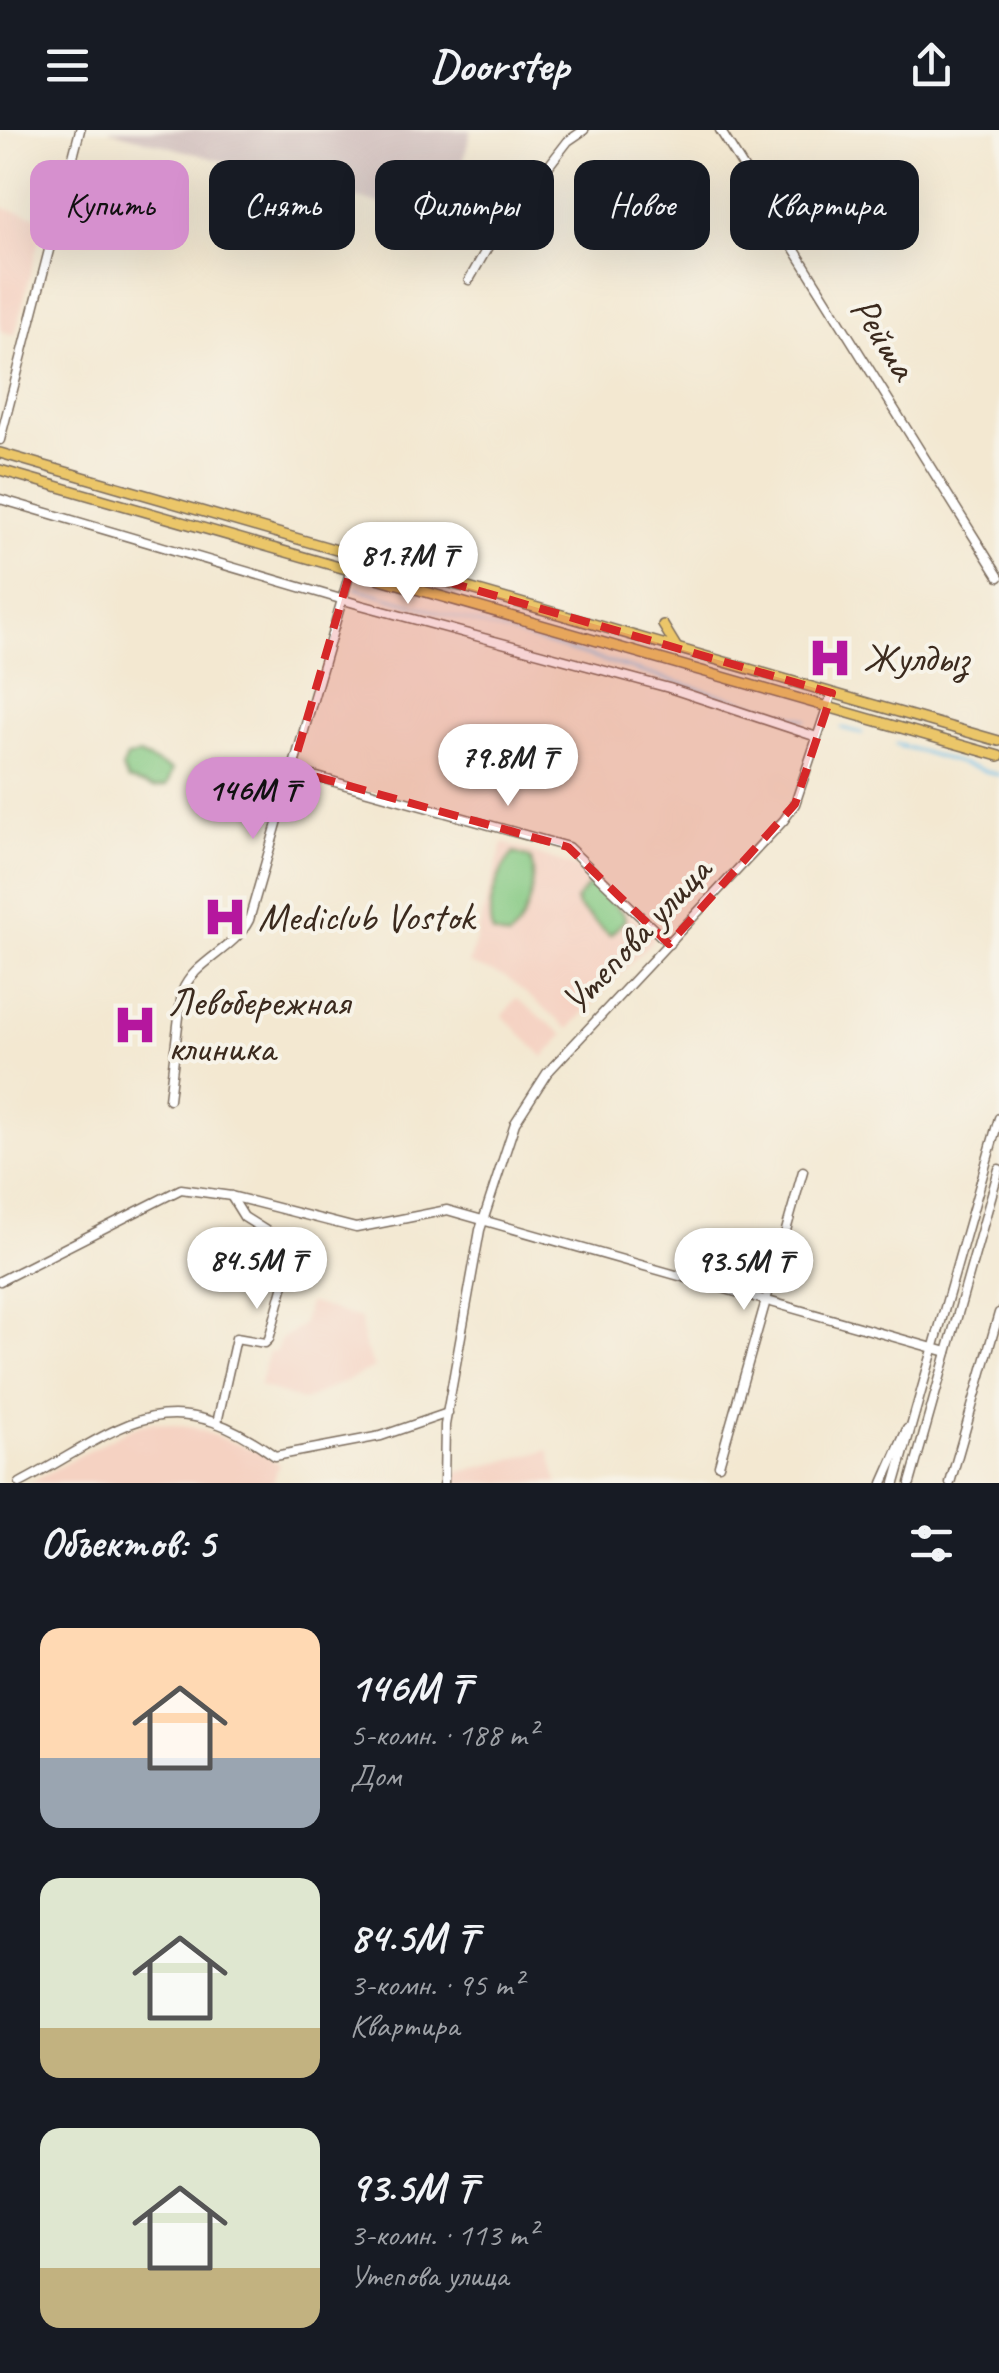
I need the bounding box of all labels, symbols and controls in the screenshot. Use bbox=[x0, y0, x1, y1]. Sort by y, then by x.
text: Doorstep bbox=[430, 37, 569, 94]
icon: menu bbox=[40, 38, 95, 93]
icon: share bbox=[904, 38, 959, 93]
chip: Купить bbox=[30, 160, 189, 250]
chip: Снять bbox=[209, 160, 355, 250]
chip: Фильтры bbox=[375, 160, 554, 250]
chip: Новое bbox=[574, 160, 710, 250]
chip: Квартира bbox=[730, 160, 919, 250]
street label: Рейша bbox=[839, 287, 930, 391]
pin: 81.7M ₸ bbox=[316, 522, 500, 607]
text: 81.7M ₸ bbox=[360, 534, 456, 575]
place label: Жулдыз bbox=[863, 633, 971, 683]
hospital icon: Жулдыз bbox=[806, 634, 854, 682]
pin: 79.8M ₸ bbox=[416, 724, 600, 809]
text: 79.8M ₸ bbox=[460, 736, 556, 777]
pin: 146M ₸ bbox=[172, 757, 334, 842]
text: 146M ₸ bbox=[208, 769, 298, 810]
street label: Утепова улица bbox=[550, 844, 724, 1025]
place label: Mediclub Vostok bbox=[258, 892, 477, 942]
hospital icon: Mediclub Vostok bbox=[201, 893, 249, 941]
place label: Левобережная клиника bbox=[168, 977, 353, 1073]
hospital icon: Левобережная клиника bbox=[111, 1001, 159, 1049]
pin: 84.5M ₸ bbox=[165, 1227, 349, 1312]
pin: 93.5M ₸ bbox=[652, 1228, 836, 1313]
text: 84.5M ₸ bbox=[209, 1239, 305, 1280]
text: 93.5M ₸ bbox=[696, 1240, 792, 1281]
icon: filters bbox=[904, 1516, 959, 1571]
text: Объектов: 5 bbox=[40, 1517, 215, 1570]
text: 146M ₸ bbox=[350, 1661, 469, 1714]
icon: home bbox=[120, 1668, 240, 1788]
text: 5-комн. · 188 m² bbox=[350, 1714, 537, 1755]
text: Дом bbox=[350, 1755, 401, 1796]
text: 84.5M ₸ bbox=[350, 1911, 476, 1964]
icon: home bbox=[120, 1918, 240, 2038]
text: 3-комн. · 95 m² bbox=[350, 1964, 522, 2005]
text: Квартира bbox=[350, 2005, 459, 2046]
text: 93.5M ₸ bbox=[350, 2161, 475, 2214]
icon: home bbox=[120, 2168, 240, 2288]
text: 3-комн. · 113 m² bbox=[350, 2214, 537, 2255]
text: Утепова улица bbox=[350, 2255, 508, 2296]

